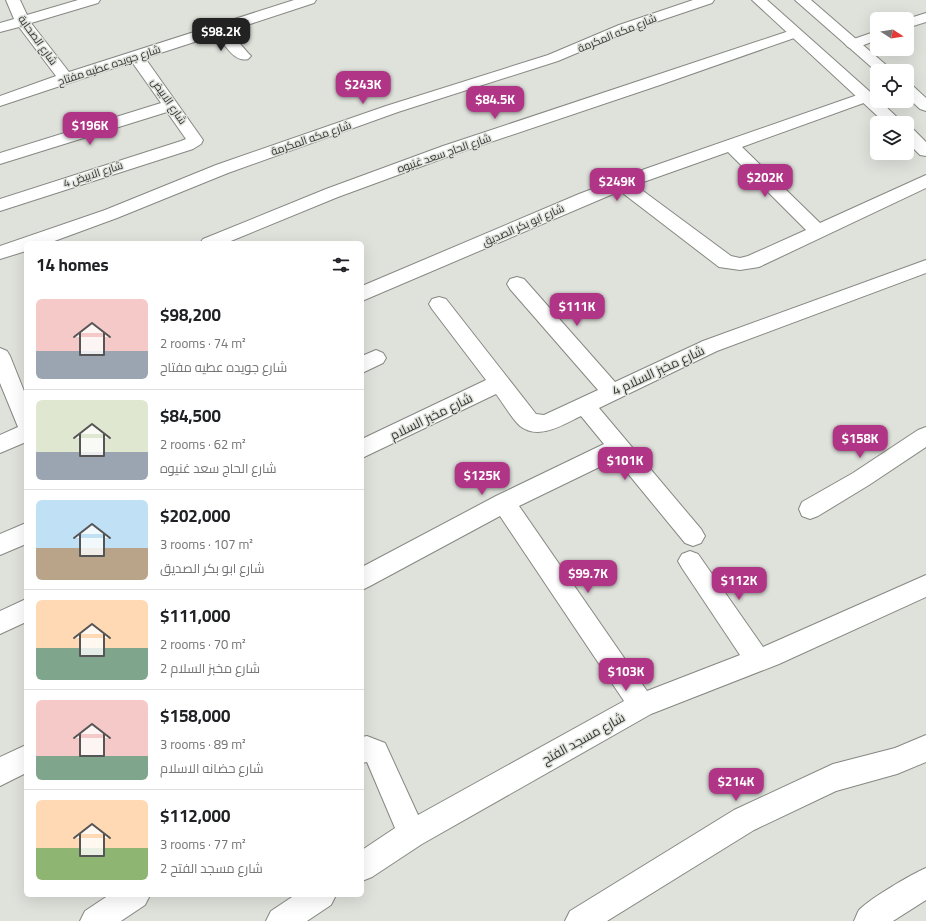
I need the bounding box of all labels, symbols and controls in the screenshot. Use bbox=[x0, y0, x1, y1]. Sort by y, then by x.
street label: شارع مكه المكرمة bbox=[574, 8, 660, 58]
street label: شارع الصحابة bbox=[13, 11, 63, 69]
north arrow bbox=[870, 12, 914, 56]
map controls bbox=[870, 12, 914, 160]
pin: $98.2K bbox=[188, 18, 254, 52]
text: $98.2K bbox=[201, 19, 241, 43]
street label: شارع جويده عطيه مفتاح bbox=[55, 39, 163, 91]
button: locate bbox=[870, 64, 914, 108]
pin: $243K bbox=[335, 71, 391, 105]
text: $243K bbox=[345, 72, 381, 96]
street label: شارع الابيض bbox=[145, 73, 193, 129]
pin: $84.5K bbox=[462, 86, 528, 120]
text: $84.5K bbox=[475, 87, 515, 111]
pin: $196K bbox=[62, 112, 118, 146]
text: $196K bbox=[72, 113, 108, 137]
street label: شارع مكه المكرمة bbox=[268, 115, 354, 161]
button: layers bbox=[870, 116, 914, 160]
street label: شارع الحاج سعد غنيوه bbox=[394, 128, 494, 178]
street label: شارع الابيض 4 bbox=[60, 155, 126, 193]
pin: $202K bbox=[737, 164, 793, 198]
text: $202K bbox=[747, 165, 783, 189]
pin: $249K bbox=[589, 168, 645, 202]
text: $249K bbox=[599, 169, 635, 193]
street label: شارع ابو بكر الصديق bbox=[479, 198, 567, 252]
text: 14 homes bbox=[36, 249, 109, 281]
icon: filters bbox=[330, 254, 352, 276]
pin: $111K bbox=[549, 293, 605, 327]
text: $111K bbox=[559, 294, 595, 318]
text: $98,200 bbox=[160, 299, 221, 331]
icon: home bbox=[68, 315, 116, 363]
text: 2 rooms · 74 m² bbox=[160, 331, 246, 355]
street label: شارع مخبز السلام 4 bbox=[608, 338, 708, 402]
text: شارع جويده عطيه مفتاح bbox=[160, 355, 287, 379]
street label: شارع مخبز السلام bbox=[385, 386, 477, 446]
text: $84,500 bbox=[160, 400, 221, 432]
icon: home bbox=[68, 416, 116, 464]
pin: $158K bbox=[832, 425, 888, 459]
text: $158K bbox=[842, 426, 878, 450]
text: 2 rooms · 62 m² bbox=[160, 432, 246, 456]
pin: $101K bbox=[597, 447, 653, 481]
text: $101K bbox=[607, 448, 643, 472]
text: شارع الحاج سعد غنيوه bbox=[160, 456, 276, 480]
pin: $125K bbox=[454, 462, 510, 496]
text: $125K bbox=[464, 463, 500, 487]
text: $202,000 bbox=[160, 500, 230, 532]
icon: home bbox=[68, 516, 116, 564]
text: 3 rooms · 107 m² bbox=[160, 532, 253, 556]
text: شارع ابو بكر الصديق bbox=[160, 556, 264, 580]
pin: $99.7K bbox=[555, 560, 621, 594]
text: $99.7K bbox=[568, 561, 608, 585]
pin: $112K bbox=[711, 567, 767, 601]
text: $112K bbox=[721, 568, 757, 592]
text: $111,000 bbox=[160, 600, 230, 632]
icon: home bbox=[68, 616, 116, 664]
text: 2 rooms · 70 m² bbox=[160, 632, 246, 656]
text: شارع مخبز السلام 2 bbox=[160, 656, 260, 680]
pin: $103K bbox=[598, 658, 654, 692]
text: $103K bbox=[608, 659, 644, 683]
text: $158,000 bbox=[160, 700, 230, 732]
street label: شارع مسجد الفتح bbox=[537, 705, 629, 771]
icon: home bbox=[68, 716, 116, 764]
text: 3 rooms · 89 m² bbox=[160, 732, 246, 756]
text: شارع حضانه الاسلام bbox=[160, 756, 264, 780]
pin: $214K bbox=[708, 768, 764, 802]
text: $214K bbox=[718, 769, 754, 793]
text: $112,000 bbox=[160, 800, 230, 832]
icon: home bbox=[68, 816, 116, 864]
text: 3 rooms · 77 m² bbox=[160, 832, 246, 856]
text: شارع مسجد الفتح 2 bbox=[160, 856, 263, 880]

